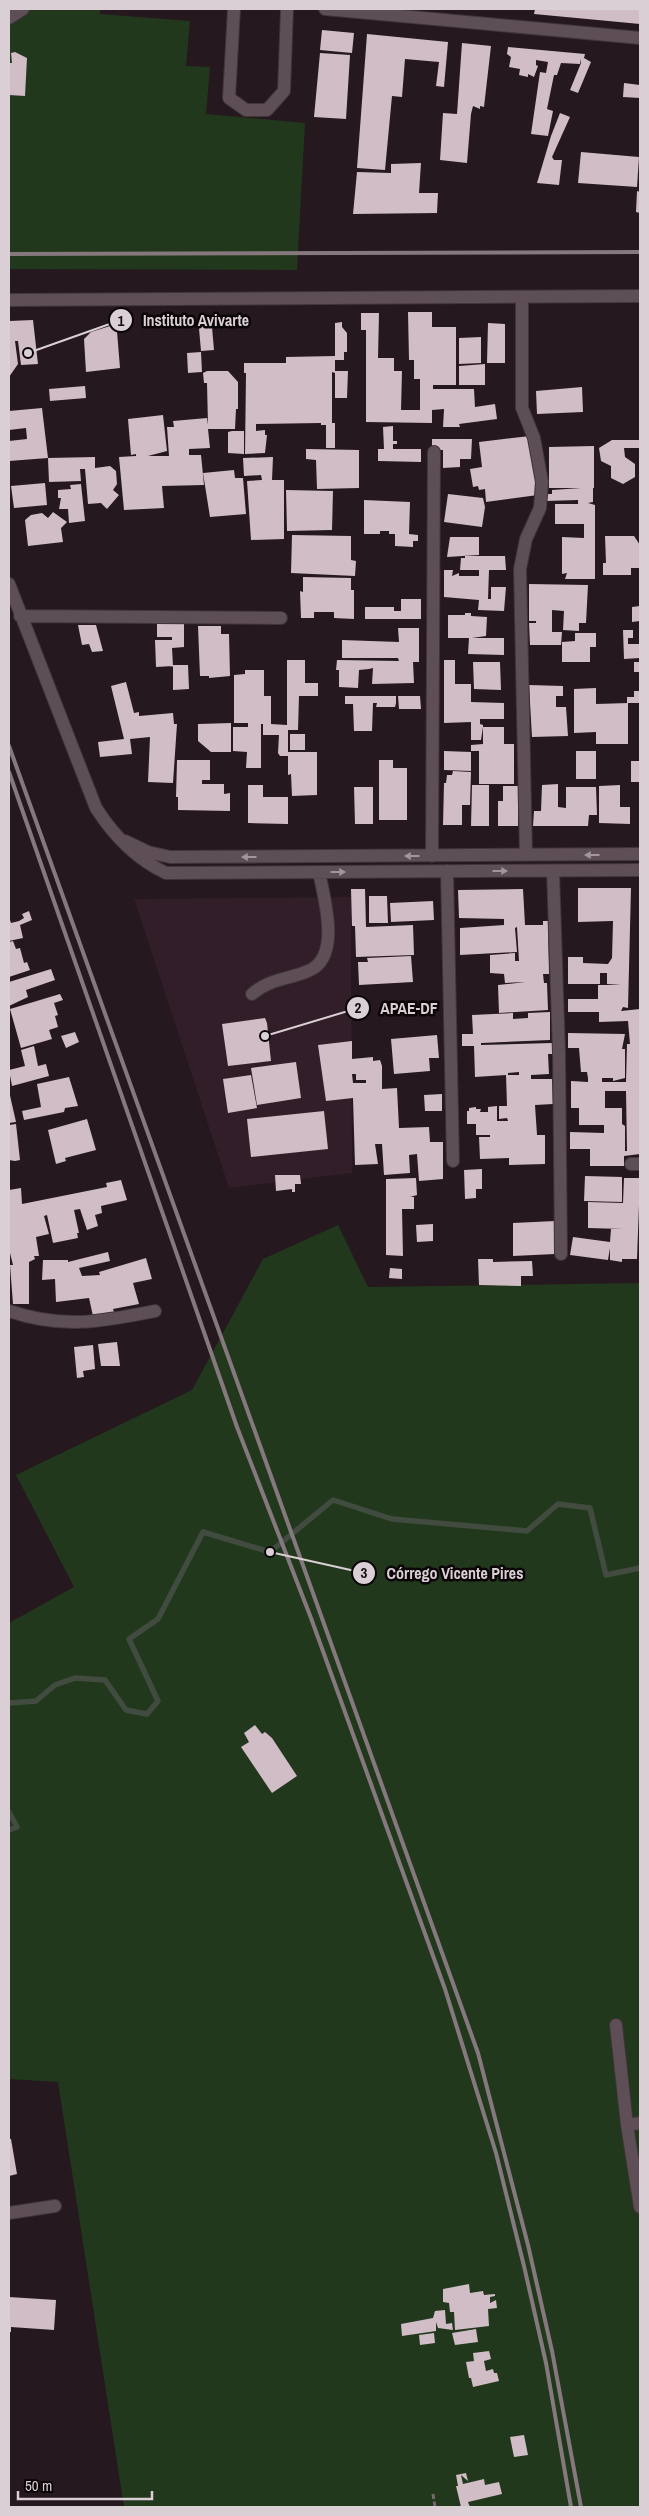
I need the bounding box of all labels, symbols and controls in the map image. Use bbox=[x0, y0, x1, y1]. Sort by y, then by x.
callout: Instituto Avivarte bbox=[108, 305, 260, 336]
text: Instituto Avivarte bbox=[143, 309, 249, 331]
text: 1 bbox=[118, 310, 125, 331]
one-way arrow bbox=[583, 851, 599, 859]
one-way arrow bbox=[403, 852, 419, 860]
one-way arrow bbox=[241, 853, 257, 861]
one-way arrow bbox=[492, 867, 508, 875]
one-way arrow bbox=[330, 868, 346, 876]
callout: APAE-DF bbox=[346, 993, 448, 1024]
text: 2 bbox=[355, 997, 362, 1018]
text: APAE-DF bbox=[380, 997, 438, 1019]
callout: Córrego Vicente Pires bbox=[352, 1558, 534, 1589]
text: 3 bbox=[361, 1562, 368, 1583]
text: Córrego Vicente Pires bbox=[387, 1562, 523, 1584]
scale bar bbox=[18, 2468, 151, 2500]
text: 50 m bbox=[25, 2475, 52, 2496]

